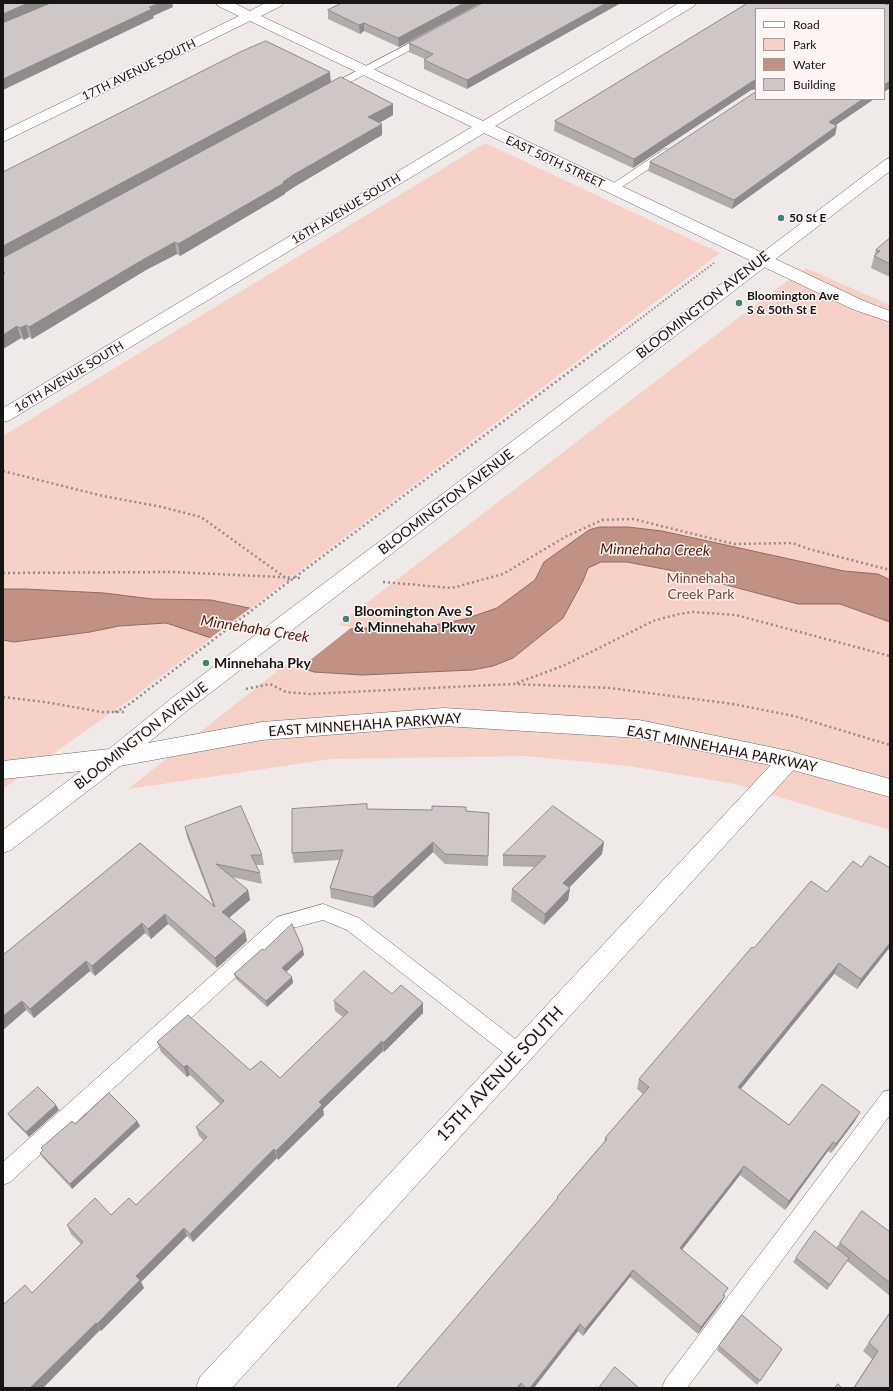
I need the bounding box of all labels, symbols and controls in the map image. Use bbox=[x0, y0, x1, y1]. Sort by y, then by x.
legend bbox=[755, 8, 885, 100]
text: Road bbox=[793, 17, 820, 32]
street label: 17TH AVENUE SOUTH bbox=[80, 36, 198, 104]
text: Park bbox=[793, 37, 816, 52]
text: Water bbox=[793, 57, 826, 72]
text: Building bbox=[793, 77, 836, 92]
street label: EAST 50TH STREET bbox=[503, 133, 607, 191]
street label: 16TH AVENUE SOUTH bbox=[289, 171, 403, 247]
place label: 50 St E bbox=[789, 211, 826, 225]
marker: 50 St E bbox=[776, 213, 786, 223]
street label: BLOOMINGTON AVENUE bbox=[633, 248, 773, 362]
place label: Bloomington Ave S & 50th St E bbox=[747, 289, 839, 317]
marker: Bloomington Ave S & 50th St E bbox=[734, 298, 744, 308]
street label: 16TH AVENUE SOUTH bbox=[12, 339, 126, 415]
street label: BLOOMINGTON AVENUE bbox=[375, 446, 517, 558]
water label: Minnehaha Creek bbox=[600, 540, 710, 560]
park label: Minnehaha Creek Park bbox=[667, 570, 735, 602]
place label: Bloomington Ave S & Minnehaha Pkwy bbox=[354, 603, 476, 636]
water label: Minnehaha Creek bbox=[199, 612, 311, 646]
marker: Bloomington Ave S & Minnehaha Pkwy bbox=[341, 614, 351, 624]
place label: Minnehaha Pky bbox=[214, 655, 311, 671]
marker: Minnehaha Pky bbox=[201, 658, 211, 668]
street label: BLOOMINGTON AVENUE bbox=[71, 679, 211, 793]
street label: EAST MINNEHAHA PARKWAY bbox=[268, 710, 462, 740]
street label: EAST MINNEHAHA PARKWAY bbox=[625, 722, 819, 776]
street label: 15TH AVENUE SOUTH bbox=[432, 1002, 568, 1146]

